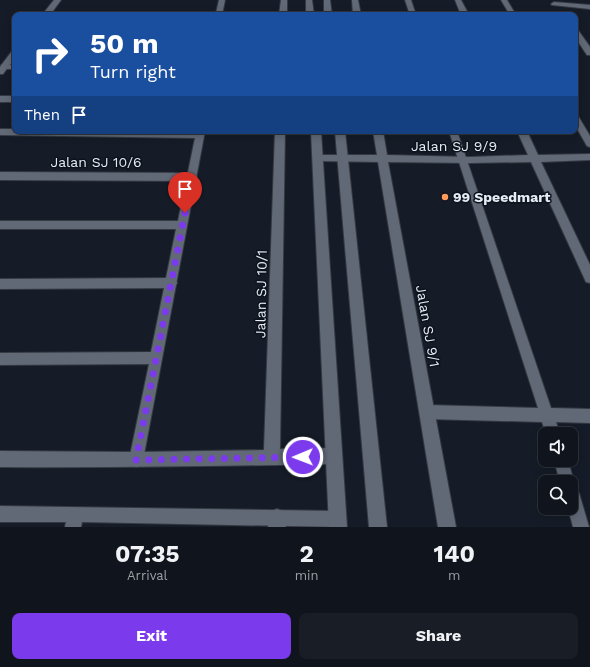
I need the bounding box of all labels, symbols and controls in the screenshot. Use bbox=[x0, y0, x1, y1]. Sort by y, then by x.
text: 50 m bbox=[90, 27, 159, 60]
icon: right bbox=[24, 28, 76, 80]
text: Turn right bbox=[90, 61, 176, 82]
icon: arrive bbox=[68, 104, 90, 126]
text: Then bbox=[24, 106, 60, 124]
street label: Jalan SJ 9/9 bbox=[411, 138, 497, 154]
street label: Jalan SJ 10/6 bbox=[50, 154, 142, 170]
pin bbox=[168, 172, 202, 213]
icon: arrive bbox=[174, 178, 196, 200]
place label: 99 Speedmart bbox=[453, 189, 550, 205]
marker: 99 Speedmart bbox=[440, 192, 450, 202]
street label: Jalan SJ 10/1 bbox=[252, 250, 270, 338]
street label: Jalan SJ 9/1 bbox=[413, 284, 443, 368]
map controls bbox=[538, 427, 578, 515]
button: sound bbox=[538, 427, 578, 467]
position arrow bbox=[282, 436, 324, 478]
button: search bbox=[538, 475, 578, 515]
text: 07:35 bbox=[115, 540, 180, 568]
text: 2 bbox=[299, 540, 314, 568]
text: 140 bbox=[434, 540, 475, 568]
text: Arrival bbox=[127, 568, 168, 583]
text: min bbox=[295, 568, 319, 583]
text: m bbox=[448, 568, 460, 583]
button: Exit bbox=[12, 613, 291, 659]
button: Share bbox=[299, 613, 578, 659]

